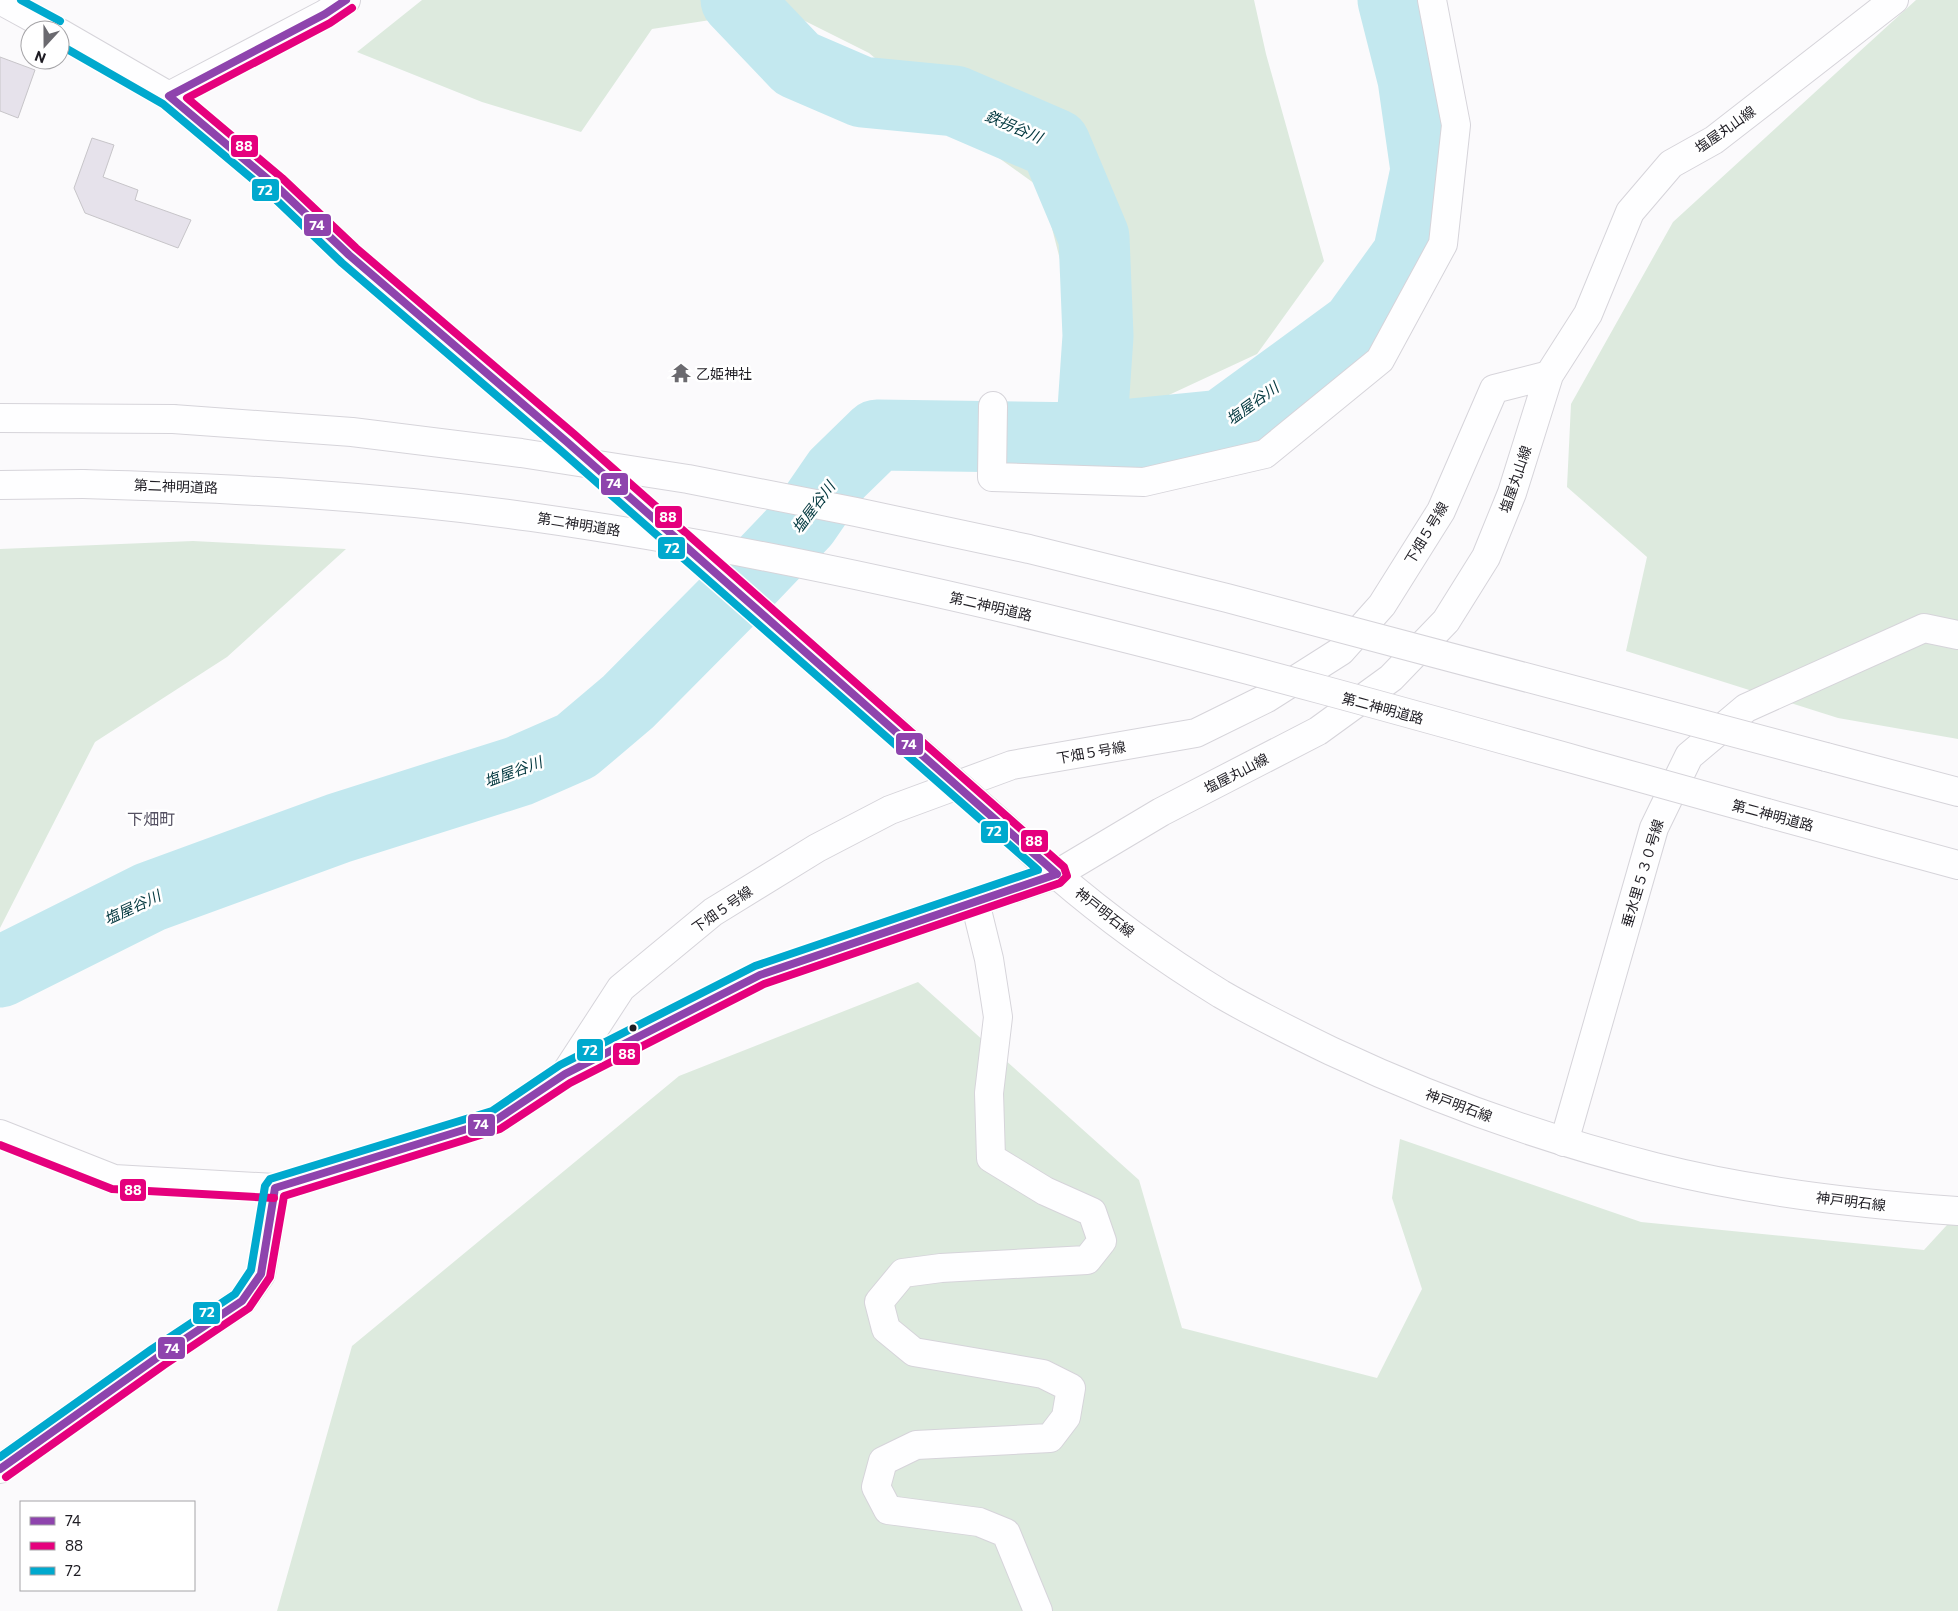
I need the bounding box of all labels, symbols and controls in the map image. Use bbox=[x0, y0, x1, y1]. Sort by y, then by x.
north arrow bbox=[20, 20, 70, 70]
text: N bbox=[32, 48, 48, 67]
street label: 塩屋丸山線 bbox=[1691, 102, 1759, 156]
water label: 鉄拐谷川 bbox=[983, 106, 1047, 147]
line badge: 88 bbox=[230, 134, 259, 158]
text: 88 bbox=[235, 137, 253, 154]
line badge: 72 bbox=[251, 178, 280, 202]
text: 72 bbox=[257, 181, 273, 198]
line badge: 74 bbox=[303, 213, 332, 237]
text: 74 bbox=[309, 216, 325, 233]
temple icon: 乙姫神社 bbox=[670, 362, 692, 384]
place label: 乙姫神社 bbox=[696, 365, 752, 382]
water label: 塩屋谷川 bbox=[1222, 377, 1283, 428]
street label: 塩屋丸山線 bbox=[1496, 443, 1534, 515]
line badge: 74 bbox=[600, 472, 629, 496]
text: 74 bbox=[606, 474, 622, 491]
street label: 第二神明道路 bbox=[134, 476, 218, 496]
water label: 塩屋谷川 bbox=[788, 476, 839, 536]
street label: 下畑５号線 bbox=[1401, 499, 1451, 567]
line badge: 88 bbox=[654, 505, 683, 529]
text: 88 bbox=[659, 508, 677, 525]
street label: 第二神明道路 bbox=[536, 509, 622, 539]
line badge: 72 bbox=[657, 536, 686, 560]
text: 72 bbox=[664, 539, 680, 556]
street label: 第二神明道路 bbox=[948, 588, 1034, 624]
street label: 第二神明道路 bbox=[1340, 689, 1426, 727]
line badge: 74 bbox=[895, 732, 924, 756]
text: 74 bbox=[901, 735, 917, 752]
street label: 下畑５号線 bbox=[1055, 738, 1127, 766]
street label: 塩屋丸山線 bbox=[1201, 750, 1271, 796]
water label: 塩屋谷川 bbox=[482, 752, 546, 790]
street label: 第二神明道路 bbox=[1730, 796, 1816, 834]
district label: 下畑町 bbox=[127, 809, 175, 828]
street label: 垂水里５３０号線 bbox=[1617, 817, 1667, 929]
line badge: 72 bbox=[980, 820, 1009, 844]
text: 72 bbox=[986, 822, 1002, 839]
line badge: 88 bbox=[1020, 829, 1049, 853]
text: 88 bbox=[1025, 832, 1043, 849]
street label: 下畑５号線 bbox=[688, 882, 756, 936]
street label: 神戸明石線 bbox=[1072, 884, 1138, 940]
water label: 塩屋谷川 bbox=[101, 885, 165, 928]
unlabelled marker bbox=[628, 1023, 638, 1033]
line badge: 72 bbox=[576, 1038, 604, 1062]
text: 72 bbox=[582, 1041, 598, 1058]
line badge: 88 bbox=[612, 1042, 641, 1066]
text: 88 bbox=[618, 1045, 636, 1062]
street label: 神戸明石線 bbox=[1423, 1085, 1495, 1125]
line badge: 74 bbox=[467, 1113, 496, 1137]
text: 74 bbox=[473, 1115, 489, 1132]
line badge: 88 bbox=[119, 1178, 147, 1202]
text: 88 bbox=[124, 1181, 142, 1198]
street label: 神戸明石線 bbox=[1815, 1188, 1887, 1214]
line badge: 72 bbox=[192, 1301, 221, 1325]
text: 72 bbox=[199, 1303, 215, 1320]
line badge: 74 bbox=[157, 1336, 186, 1360]
text: 74 bbox=[164, 1339, 180, 1356]
legend bbox=[20, 1501, 195, 1591]
text: 74 bbox=[65, 1511, 81, 1529]
text: 88 bbox=[65, 1536, 83, 1554]
text: 72 bbox=[65, 1561, 81, 1579]

